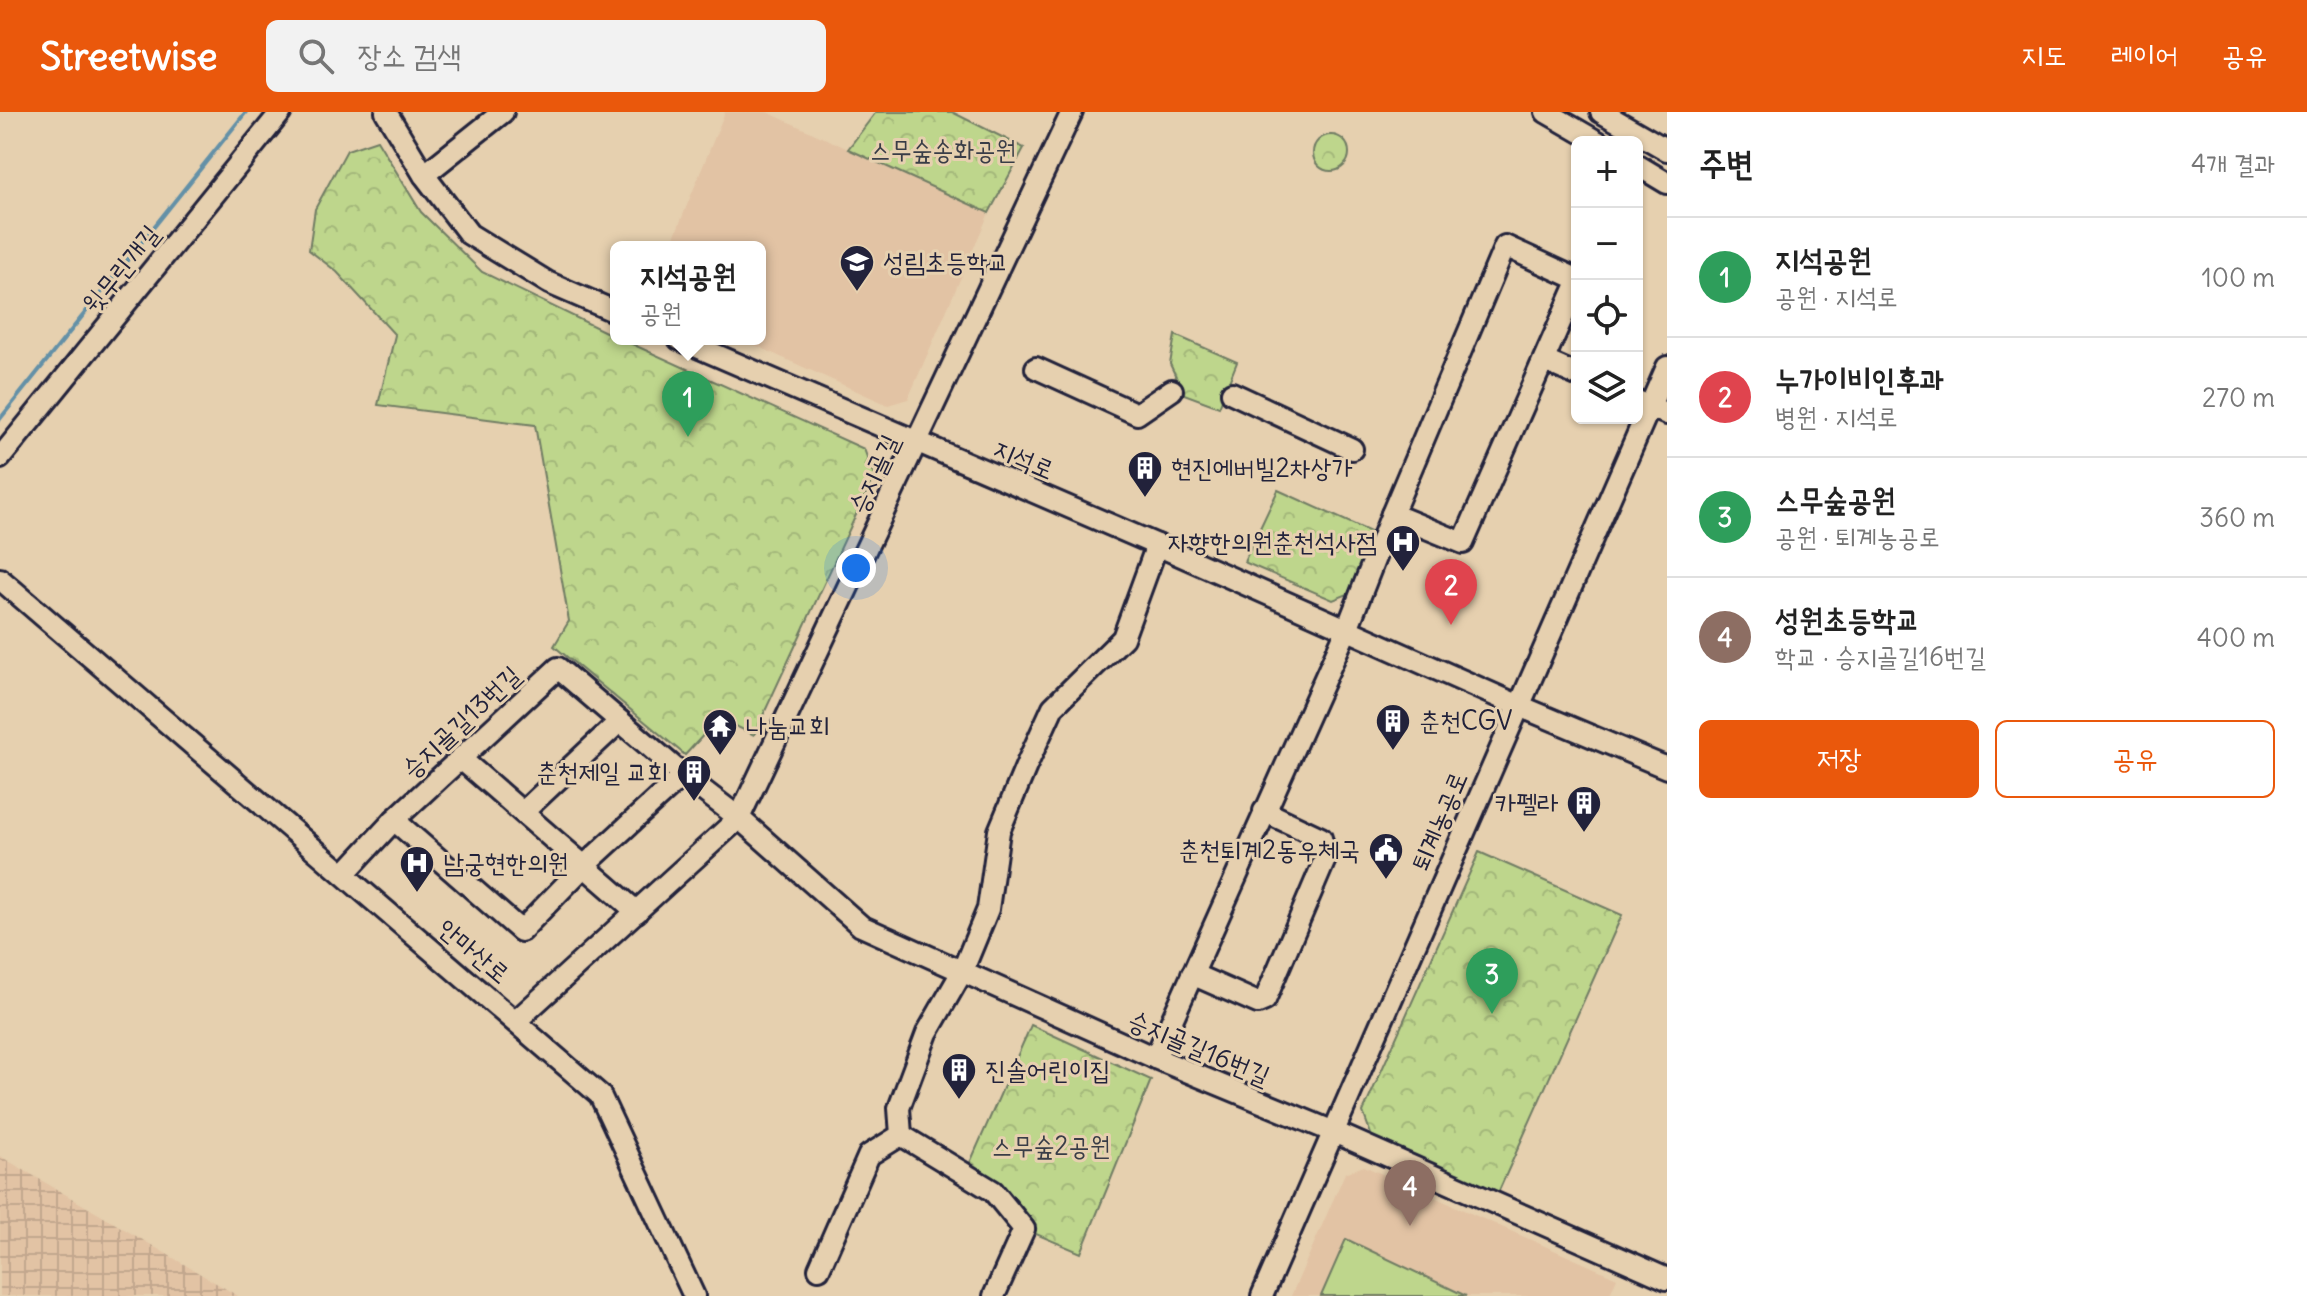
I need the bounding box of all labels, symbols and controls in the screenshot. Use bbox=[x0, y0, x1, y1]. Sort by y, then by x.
search box bbox=[266, 20, 826, 92]
text: Streetwise bbox=[40, 33, 218, 80]
icon: search bbox=[294, 34, 338, 78]
text: 장소 검색 bbox=[358, 36, 461, 74]
text: 지도 bbox=[2021, 37, 2066, 73]
text: 레이어 bbox=[2110, 37, 2178, 73]
text: 공유 bbox=[2222, 37, 2267, 73]
park label: 스무숲송화공원 bbox=[870, 133, 1016, 166]
map controls bbox=[1571, 136, 1643, 424]
button: + bbox=[1571, 136, 1643, 208]
text: 주변 bbox=[1699, 141, 1754, 184]
text: 4개 결과 bbox=[2191, 147, 2275, 180]
button: − bbox=[1571, 208, 1643, 280]
street label: 윗무린개길 bbox=[75, 218, 166, 320]
text: 지석공원 bbox=[1775, 240, 1872, 278]
popup bbox=[610, 241, 766, 345]
school or university icon: 성림초등학교 bbox=[838, 243, 876, 293]
place label: 성림초등학교 bbox=[883, 245, 1009, 278]
text: 지석공원 bbox=[640, 256, 736, 294]
text: 1 bbox=[1720, 261, 1730, 294]
text: 100 m bbox=[2201, 261, 2275, 294]
button: locate bbox=[1571, 280, 1643, 352]
text: 공원 · 지석로 bbox=[1775, 280, 1898, 313]
text: 공원 bbox=[640, 296, 682, 329]
button: layers bbox=[1571, 352, 1643, 424]
text: 누가이비인후과 bbox=[1775, 360, 1944, 398]
pin: 1 bbox=[662, 371, 714, 437]
text: 2 bbox=[1718, 381, 1732, 414]
text: 270 m bbox=[2202, 381, 2275, 414]
text: 병원 · 지석로 bbox=[1775, 400, 1898, 433]
street label: 승지골길 bbox=[841, 429, 906, 519]
street label: 지석로 bbox=[989, 431, 1060, 486]
building icon: 현진에버빌2차상가 bbox=[1126, 449, 1164, 499]
place label: 현진에버빌2차상가 bbox=[1171, 451, 1353, 484]
text: 스무숲공원 bbox=[1775, 480, 1896, 518]
text: 3 bbox=[1718, 501, 1732, 534]
text: 360 m bbox=[2199, 501, 2275, 534]
text: 공원 · 퇴계농공로 bbox=[1775, 520, 1940, 553]
hospital icon: 자향한의원춘천석사점 bbox=[1384, 523, 1422, 573]
place label: 자향한의원춘천석사점 bbox=[1168, 525, 1377, 558]
your location bbox=[836, 548, 876, 588]
pin: 2 bbox=[1425, 559, 1477, 625]
text: 성원초등학교 bbox=[1775, 600, 1920, 638]
text: 4 bbox=[1717, 621, 1733, 654]
text: 400 m bbox=[2197, 621, 2275, 654]
text: 학교 · 승지골길16번길 bbox=[1775, 640, 1986, 673]
street label: 승지골길13번길 bbox=[394, 658, 527, 785]
building icon: 춘천CGV bbox=[1374, 702, 1412, 752]
place label: 춘천CGV bbox=[1419, 704, 1512, 737]
temple icon: 나눔교회 bbox=[701, 707, 739, 757]
place label: 나눔교회 bbox=[746, 709, 830, 742]
button: 저장 bbox=[1699, 720, 1979, 798]
button: 공유 bbox=[1995, 720, 2275, 798]
building icon: 춘천제일 교회 bbox=[675, 753, 713, 803]
place label: 춘천제일 교회 bbox=[536, 755, 668, 788]
street label: 퇴계농공로 bbox=[1403, 766, 1474, 875]
building icon: 카펠라 bbox=[1565, 784, 1603, 834]
place label: 카펠라 bbox=[1495, 786, 1558, 819]
public building icon: 춘천퇴계2동우체국 bbox=[1367, 831, 1405, 881]
place label: 춘천퇴계2동우체국 bbox=[1178, 833, 1360, 866]
hospital icon: 남궁현한의원 bbox=[398, 844, 436, 894]
place label: 남궁현한의원 bbox=[443, 846, 569, 879]
street label: 안마산로 bbox=[432, 911, 517, 990]
pin: 3 bbox=[1466, 948, 1518, 1014]
street label: 승지골길16번길 bbox=[1123, 1003, 1275, 1092]
building icon: 진솔어린이집 bbox=[940, 1051, 978, 1101]
place label: 진솔어린이집 bbox=[985, 1053, 1111, 1086]
park label: 스무숲2공원 bbox=[992, 1129, 1110, 1162]
pin: 4 bbox=[1384, 1160, 1436, 1226]

